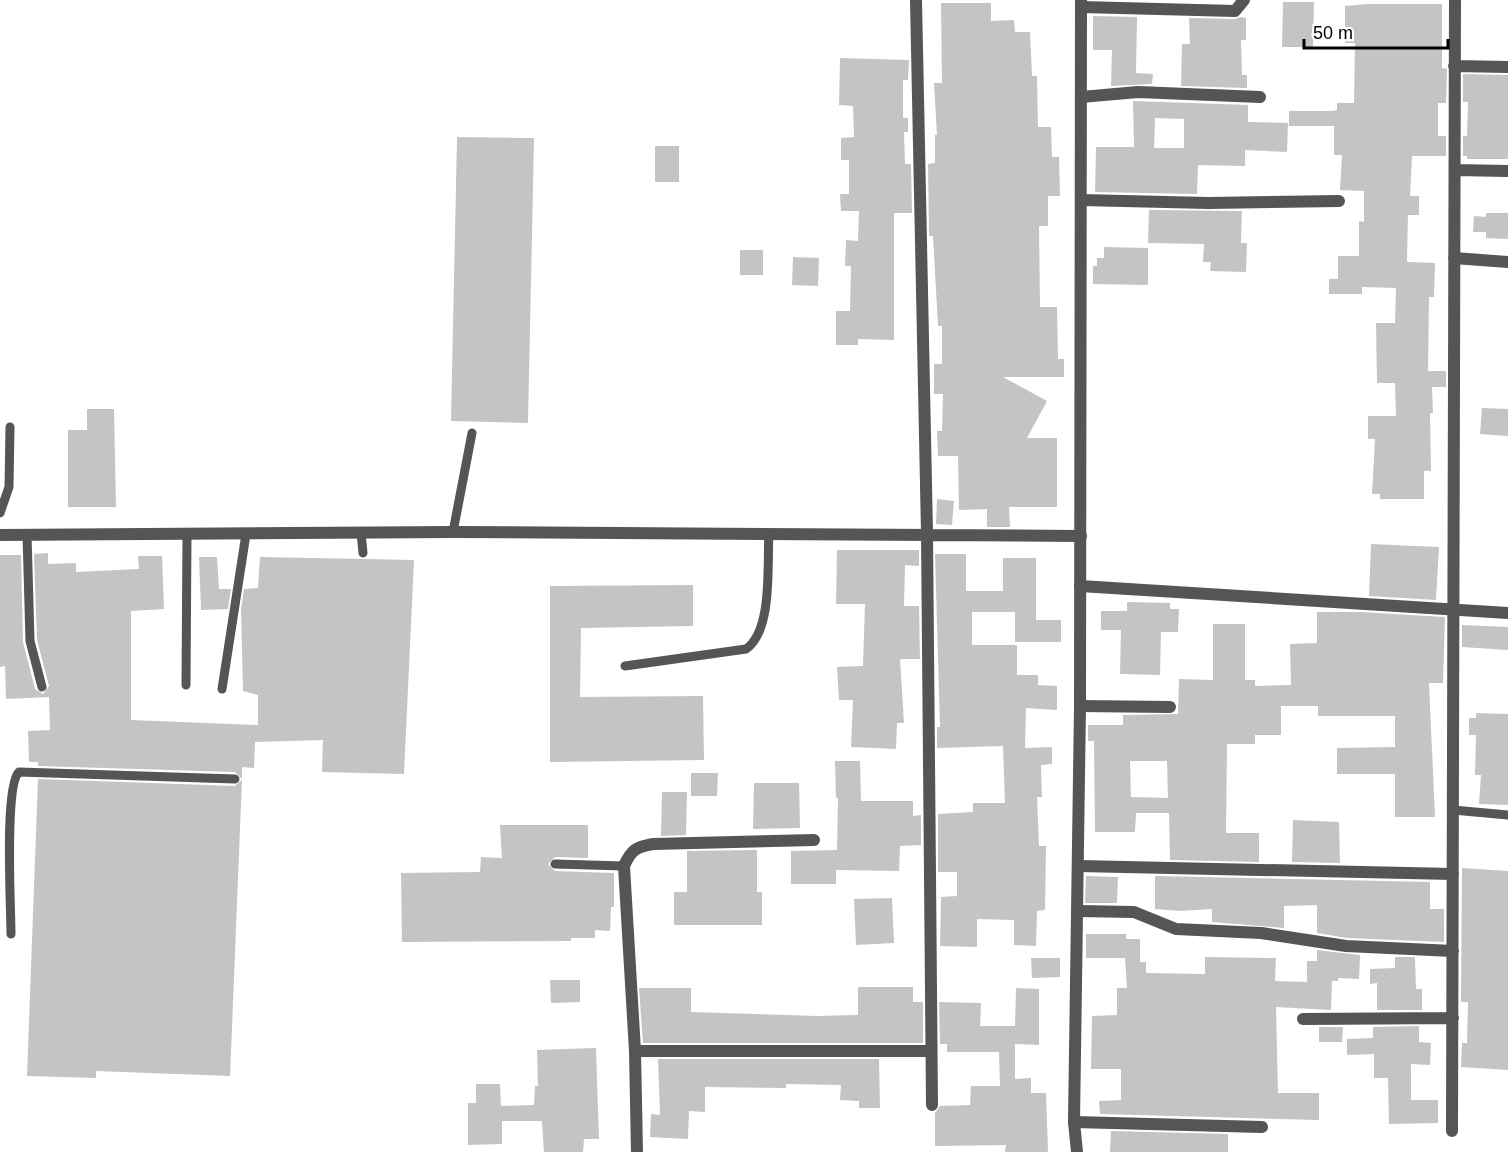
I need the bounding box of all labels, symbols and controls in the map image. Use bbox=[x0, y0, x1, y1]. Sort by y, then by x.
scale bar bbox=[1304, 12, 1448, 50]
text: 50 m bbox=[1313, 23, 1353, 43]

